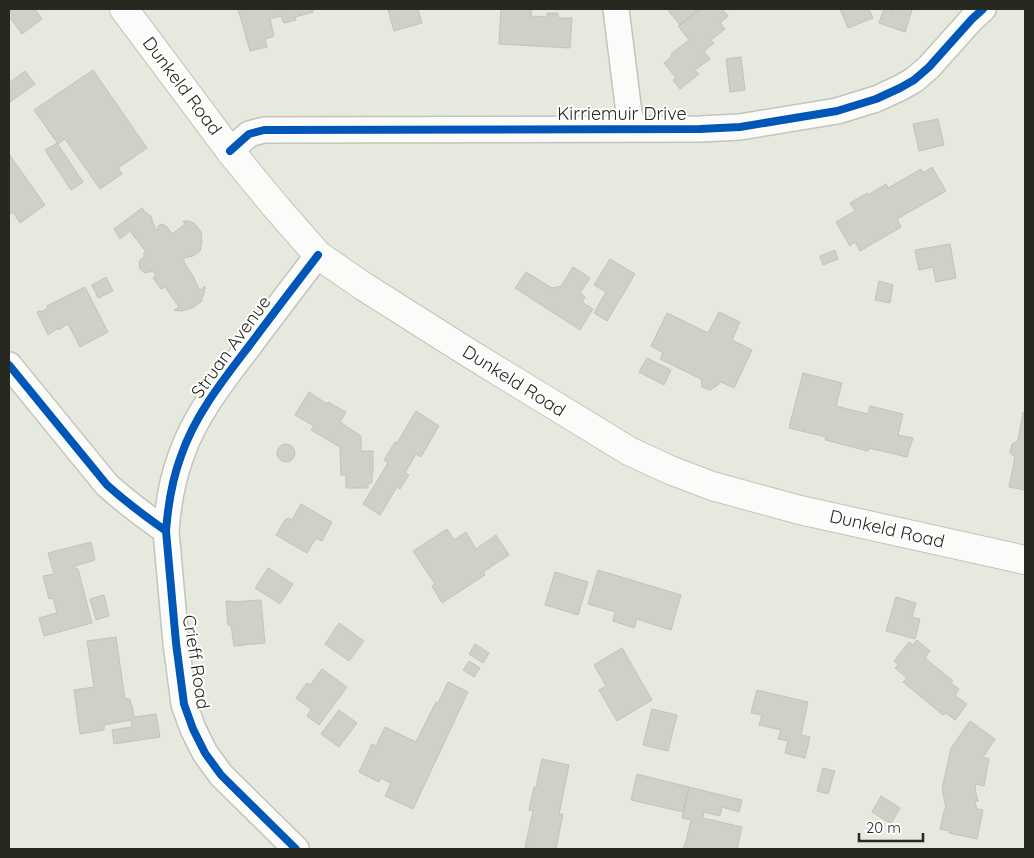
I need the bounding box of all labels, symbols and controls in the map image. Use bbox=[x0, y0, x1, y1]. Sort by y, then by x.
street label: Dunkeld Road bbox=[138, 32, 227, 140]
street label: Kirriemuir Drive bbox=[557, 102, 687, 125]
street label: Struan Avenue bbox=[186, 291, 276, 402]
street label: Dunkeld Road bbox=[458, 340, 570, 421]
street label: Dunkeld Road bbox=[827, 504, 947, 553]
street label: Crieff Road bbox=[178, 613, 215, 711]
scale bar bbox=[859, 810, 923, 842]
text: 20 m bbox=[866, 818, 901, 837]

